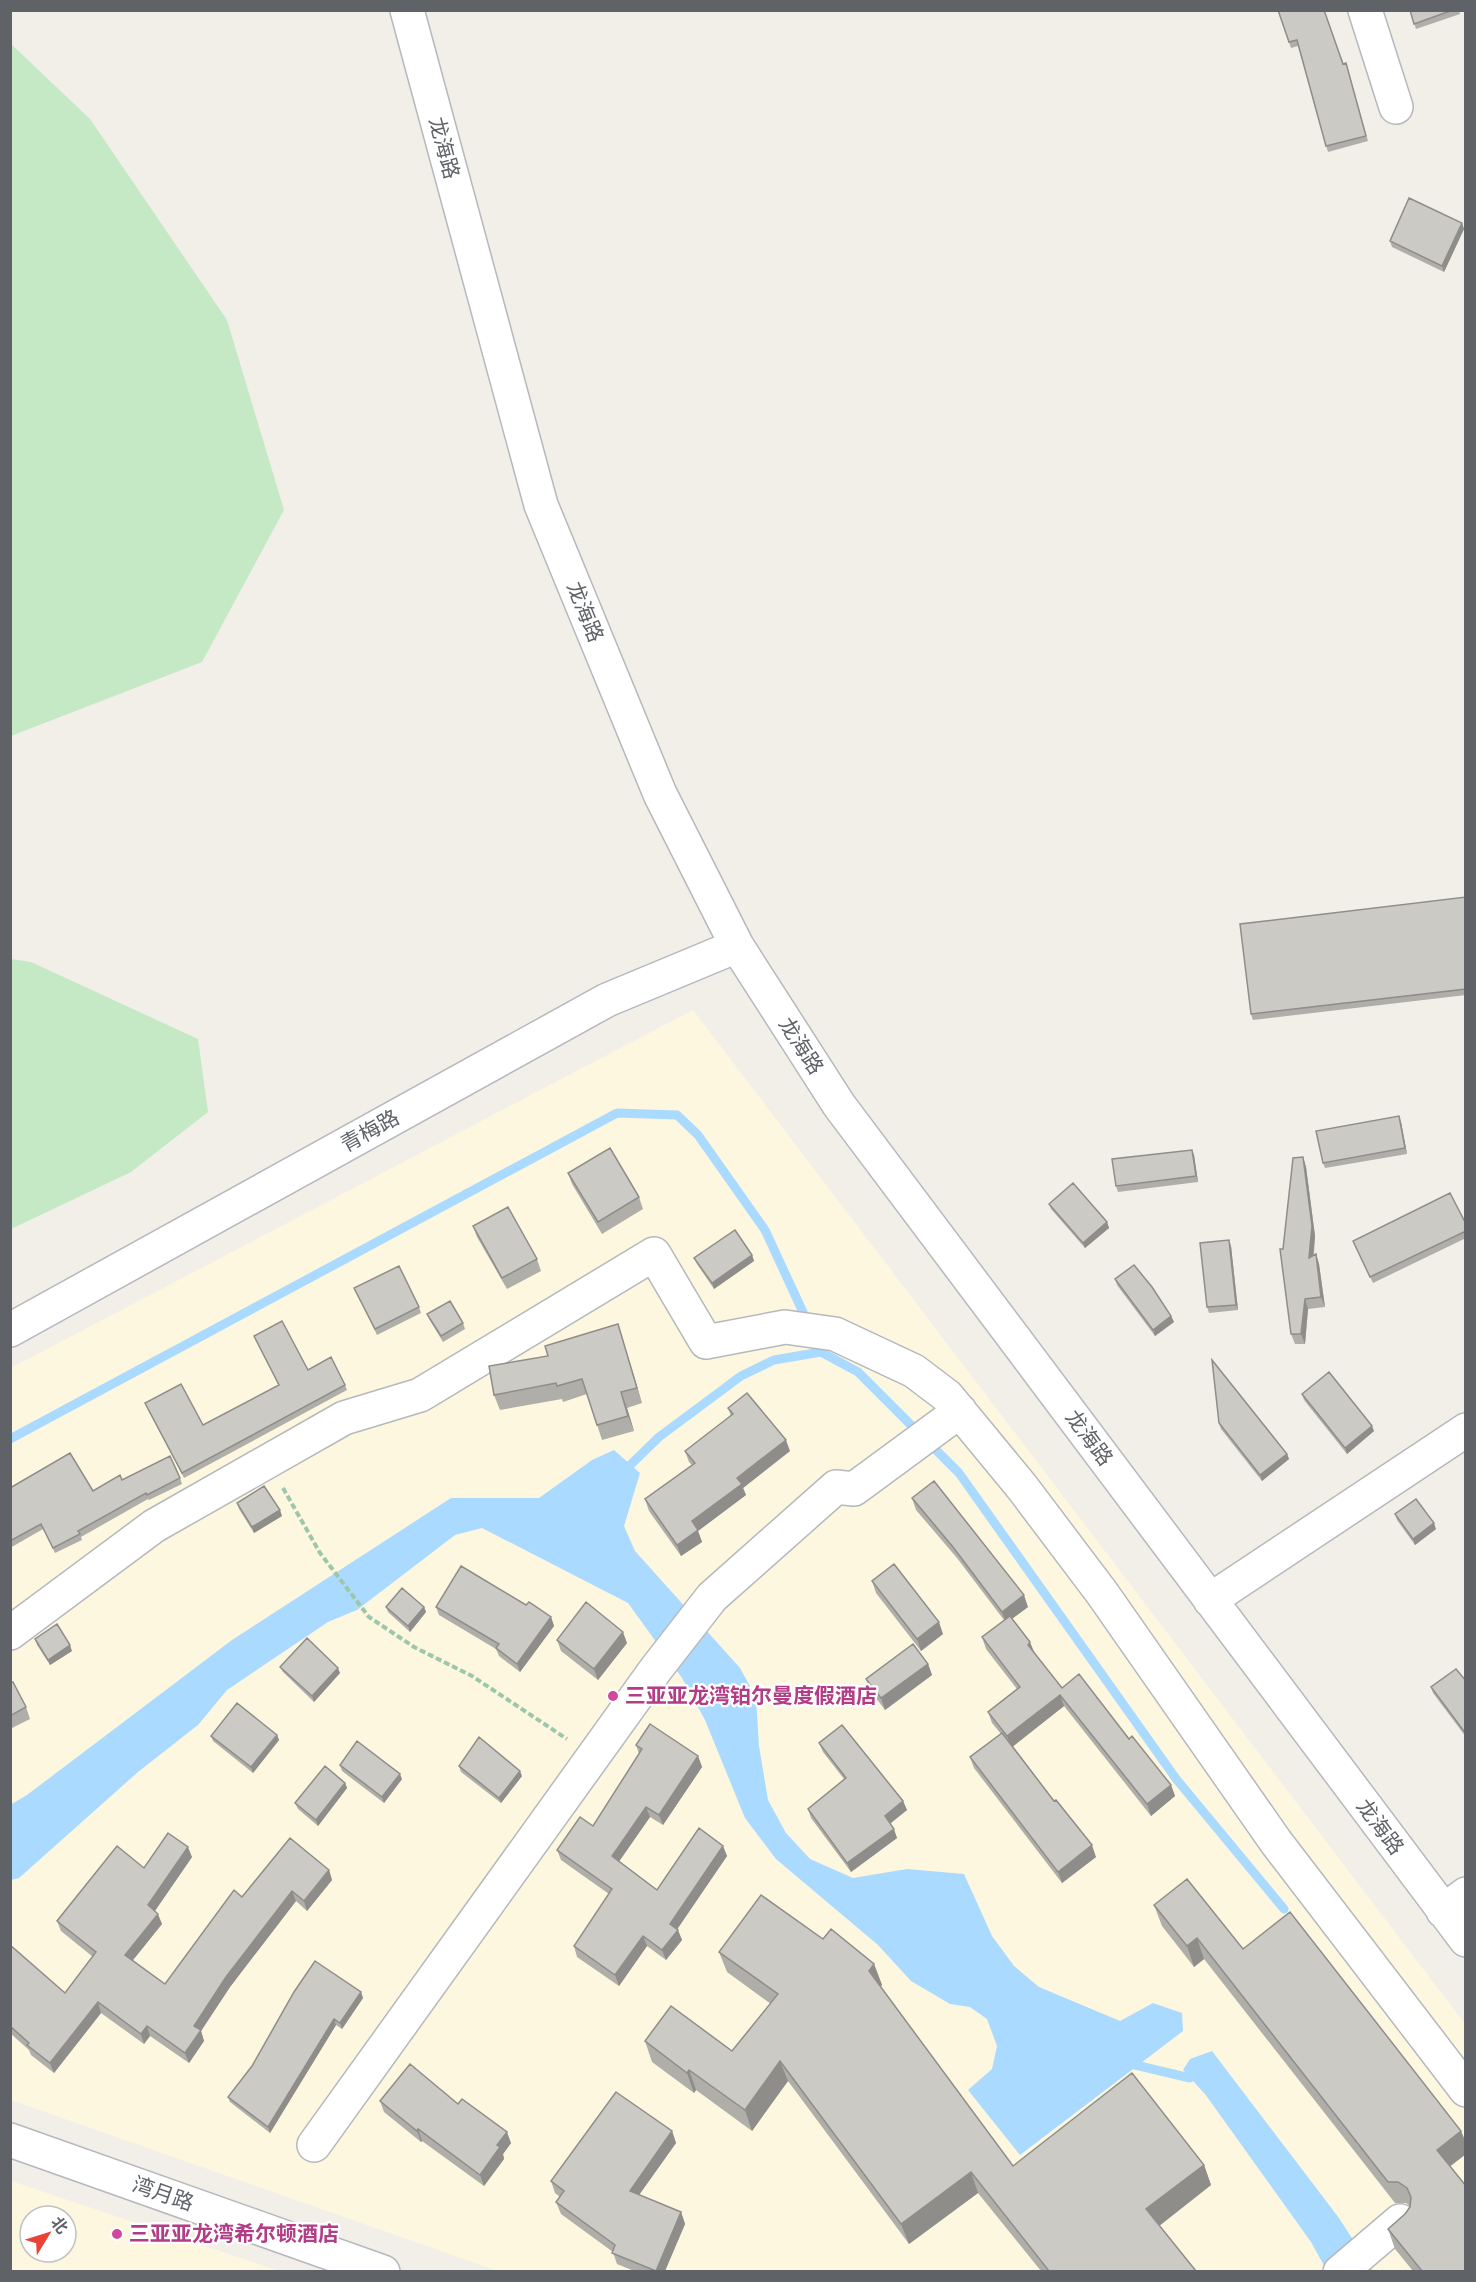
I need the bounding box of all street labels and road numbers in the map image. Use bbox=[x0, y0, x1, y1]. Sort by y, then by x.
street label: 龙海路 bbox=[425, 115, 463, 181]
street label: 龙海路 bbox=[563, 579, 607, 645]
street label: 龙海路 bbox=[775, 1014, 827, 1078]
street label: 青梅路 bbox=[337, 1106, 403, 1156]
street label: 龙海路 bbox=[1061, 1406, 1117, 1470]
street label: 龙海路 bbox=[1352, 1795, 1408, 1859]
street label: 湾月路 bbox=[130, 2173, 196, 2215]

